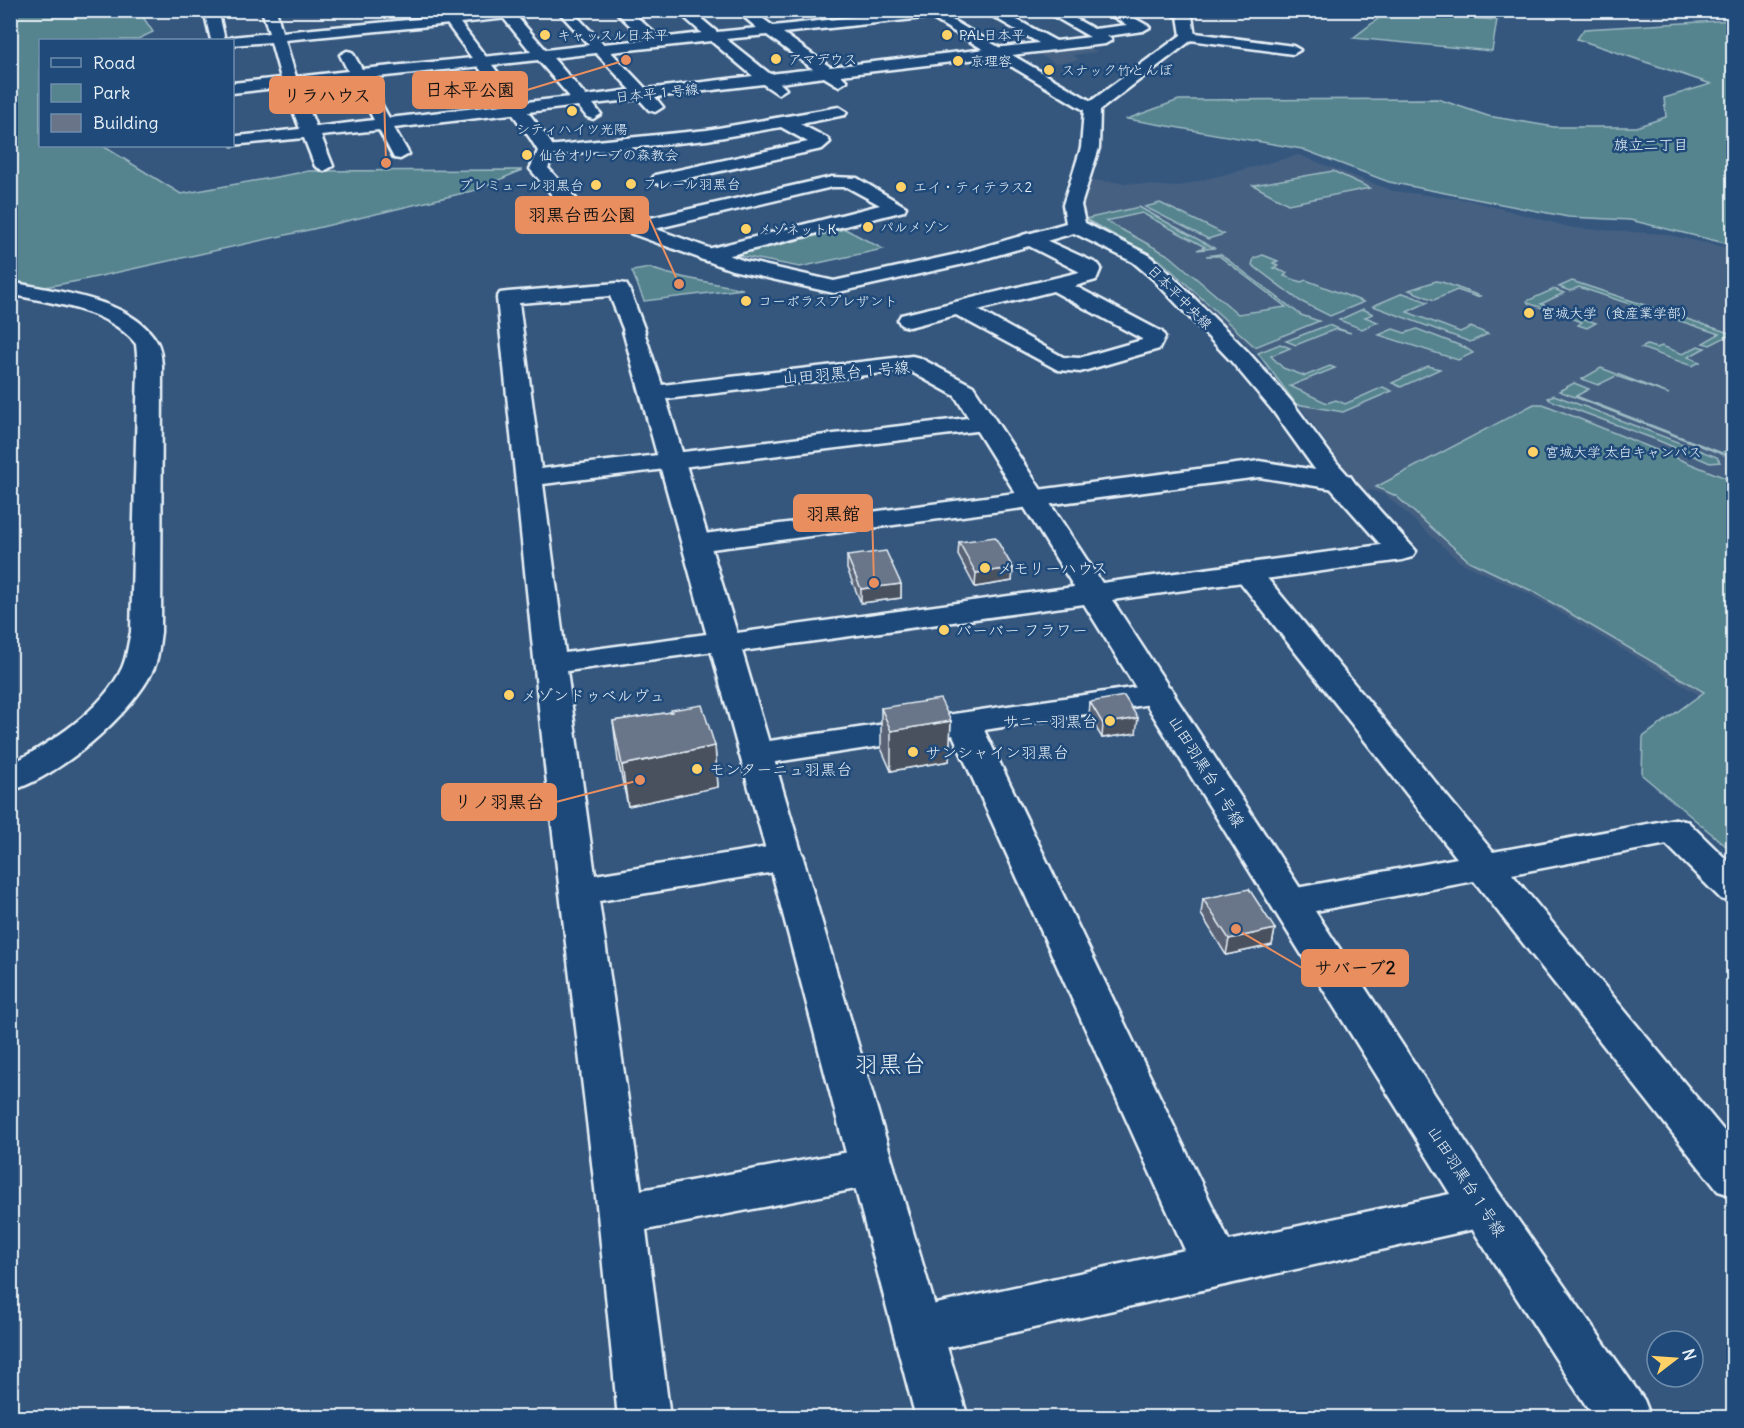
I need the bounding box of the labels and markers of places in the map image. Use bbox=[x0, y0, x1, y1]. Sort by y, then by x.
place label: キャッスル日本平 bbox=[557, 26, 669, 44]
place label: PAL日本平 bbox=[959, 26, 1026, 44]
marker: キャッスル日本平 bbox=[538, 28, 552, 42]
marker: PAL日本平 bbox=[940, 28, 954, 42]
place label: アマデウス bbox=[788, 50, 857, 68]
marker: アマデウス bbox=[769, 52, 783, 66]
place label: 京理容 bbox=[970, 52, 1012, 70]
marker: 京理容 bbox=[951, 54, 965, 68]
place label: スナック竹とんぼ bbox=[1061, 61, 1173, 79]
marker: スナック竹とんぼ bbox=[1042, 63, 1056, 77]
callout: 日本平公園 bbox=[413, 72, 527, 108]
callout: リラハウス bbox=[270, 77, 384, 113]
marker: シティハイツ光陽 bbox=[565, 104, 579, 118]
place label: シティハイツ光陽 bbox=[516, 120, 628, 138]
place label: 仙台オリーブの森教会 bbox=[539, 146, 678, 164]
marker: 仙台オリーブの森教会 bbox=[520, 148, 534, 162]
place label: フレール羽黒台 bbox=[643, 175, 741, 193]
place label: プレミュール羽黒台 bbox=[459, 176, 584, 194]
marker: フレール羽黒台 bbox=[624, 177, 638, 191]
marker: プレミュール羽黒台 bbox=[589, 178, 603, 192]
place label: エイ・ティテラス2 bbox=[913, 178, 1032, 196]
marker: エイ・ティテラス2 bbox=[894, 180, 908, 194]
callout: 羽黒台西公園 bbox=[516, 197, 648, 233]
place label: パルメゾン bbox=[880, 218, 950, 236]
place label: メゾネットK bbox=[758, 220, 836, 238]
marker: パルメゾン bbox=[861, 220, 875, 234]
marker: メゾネットK bbox=[739, 222, 753, 236]
place label: コーポラスプレザント bbox=[758, 292, 898, 310]
marker: コーポラスプレザント bbox=[739, 294, 753, 308]
place label: 宮城大学（食産業学部） bbox=[1541, 304, 1695, 322]
marker: 宮城大学（食産業学部） bbox=[1522, 306, 1536, 320]
place label: 宮城大学 太白キャンパス bbox=[1545, 443, 1702, 461]
marker: 宮城大学 太白キャンパス bbox=[1526, 445, 1540, 459]
callout: 羽黒館 bbox=[794, 495, 872, 531]
place label: メモリーハウス bbox=[997, 558, 1108, 578]
marker: メモリーハウス bbox=[978, 561, 992, 575]
place label: バーバー フラワー bbox=[956, 620, 1088, 640]
marker: バーバー フラワー bbox=[937, 623, 951, 637]
place label: メゾンドゥベルヴュ bbox=[521, 685, 665, 705]
marker: メゾンドゥベルヴュ bbox=[502, 688, 516, 702]
place label: サニー羽黒台 bbox=[1002, 711, 1098, 731]
marker: サニー羽黒台 bbox=[1103, 714, 1117, 728]
place label: サンシャイン羽黒台 bbox=[925, 742, 1069, 762]
marker: サンシャイン羽黒台 bbox=[906, 745, 920, 759]
place label: モンターニュ羽黒台 bbox=[709, 759, 852, 779]
marker: モンターニュ羽黒台 bbox=[690, 762, 704, 776]
callout: リノ羽黒台 bbox=[442, 784, 556, 820]
callout: サバーブ2 bbox=[1302, 950, 1408, 986]

